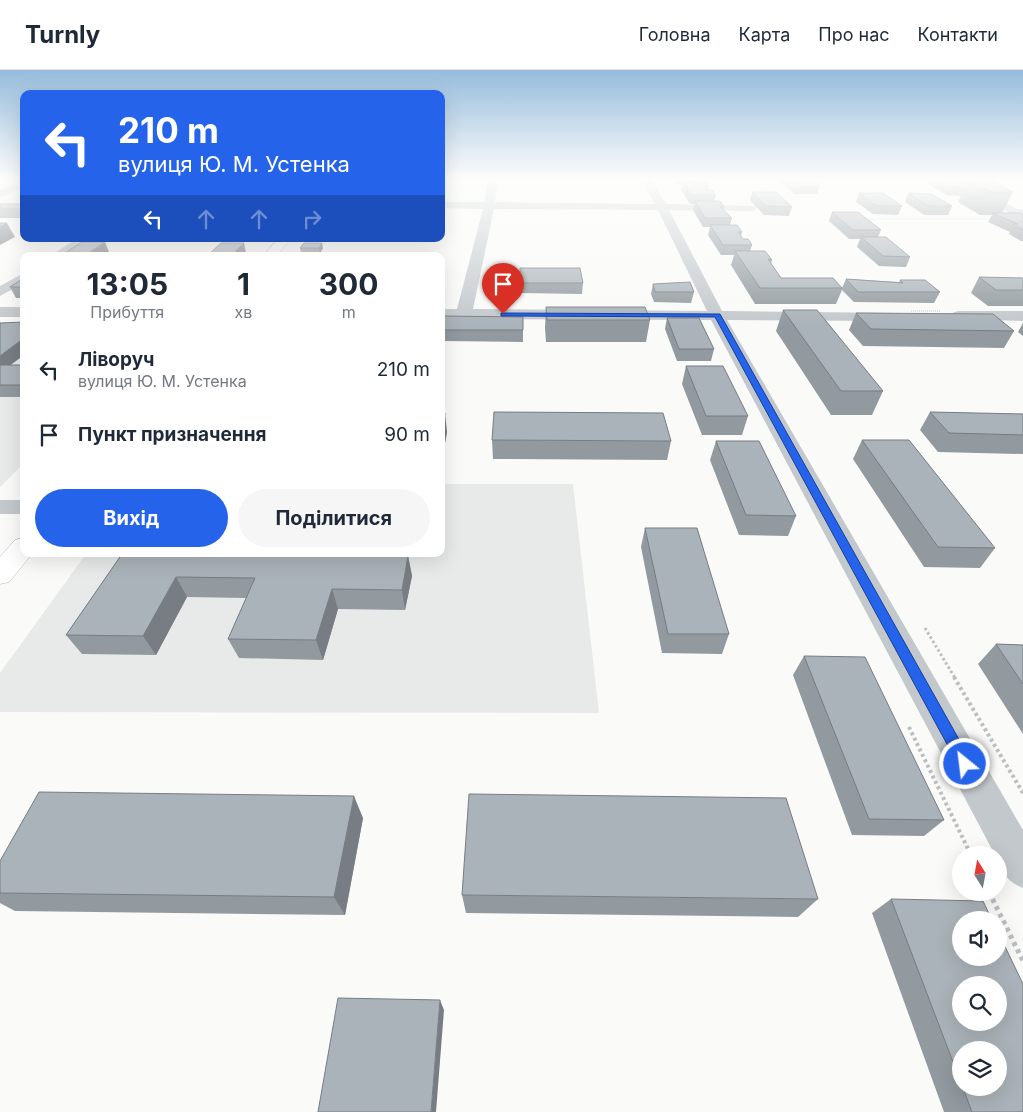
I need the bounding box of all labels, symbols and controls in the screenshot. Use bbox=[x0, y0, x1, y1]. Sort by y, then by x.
text: Turnly bbox=[25, 20, 100, 49]
text: Головна bbox=[639, 24, 711, 45]
text: Карта bbox=[739, 24, 790, 45]
text: Про нас bbox=[818, 24, 890, 45]
text: Контакти bbox=[918, 24, 998, 45]
text: 210 m bbox=[118, 109, 219, 151]
icon: left bbox=[35, 110, 100, 175]
text: вулиця Ю. М. Устенка bbox=[118, 151, 350, 177]
icon: left bbox=[139, 205, 167, 233]
icon: ahead bbox=[192, 205, 220, 233]
icon: ahead bbox=[245, 205, 273, 233]
icon: right bbox=[298, 205, 326, 233]
pin bbox=[482, 263, 524, 314]
text: 13:05 bbox=[86, 266, 168, 302]
text: 1 bbox=[237, 266, 250, 302]
text: 300 bbox=[319, 266, 379, 302]
icon: arrive bbox=[489, 270, 517, 298]
text: Прибуття bbox=[90, 302, 164, 322]
text: хв bbox=[235, 302, 252, 322]
text: m bbox=[342, 302, 356, 322]
text: Ліворуч bbox=[78, 348, 154, 371]
icon: left bbox=[35, 356, 63, 384]
text: 210 m bbox=[377, 358, 430, 381]
text: вулиця Ю. М. Устенка bbox=[78, 371, 247, 391]
icon: arrive bbox=[35, 421, 63, 449]
text: Пункт призначення bbox=[78, 423, 266, 446]
text: 90 m bbox=[384, 423, 430, 446]
button: Вихід bbox=[35, 489, 228, 547]
button: Поділитися bbox=[238, 489, 430, 547]
position arrow bbox=[938, 737, 990, 789]
north arrow bbox=[952, 846, 1008, 901]
map controls bbox=[952, 846, 1007, 1096]
button: sound bbox=[952, 911, 1007, 966]
button: search bbox=[952, 976, 1007, 1031]
button: layers bbox=[952, 1041, 1007, 1096]

